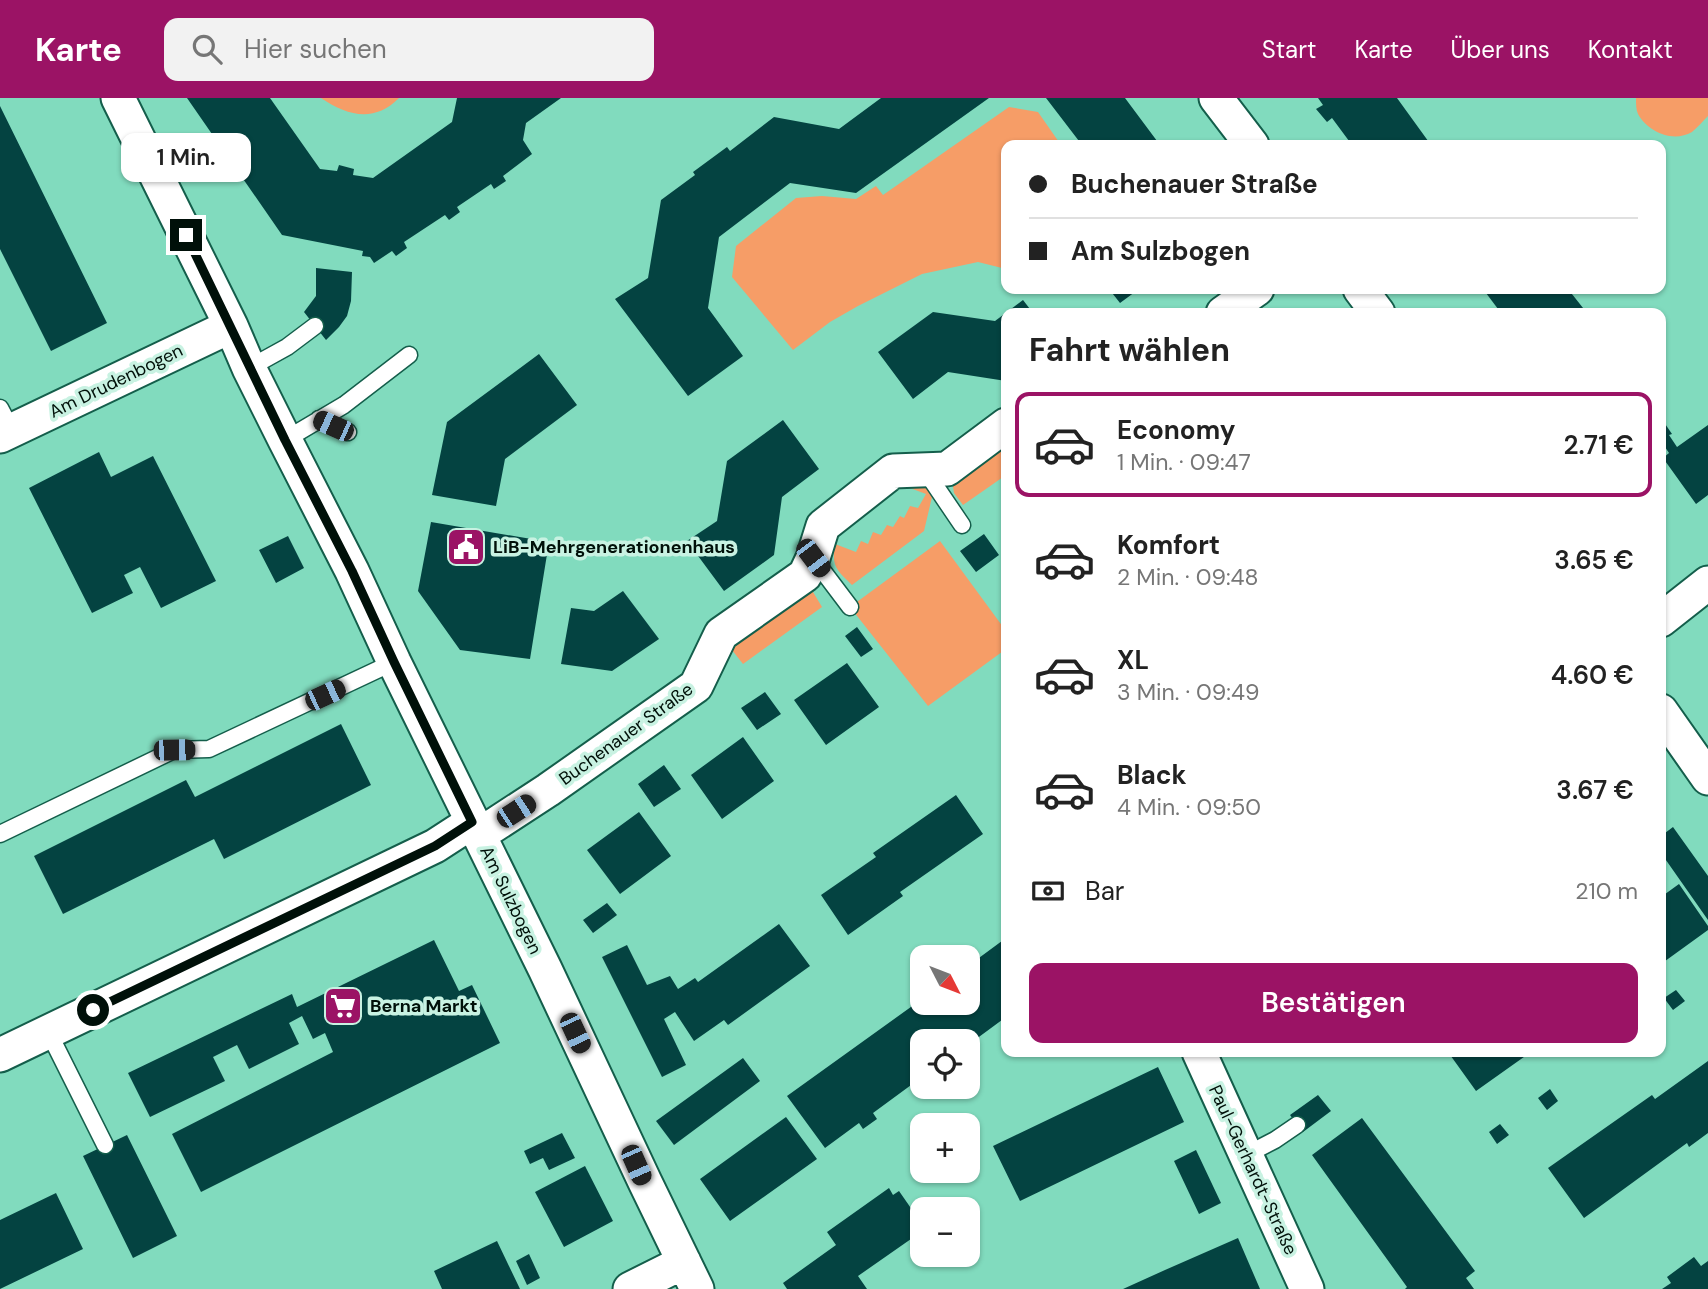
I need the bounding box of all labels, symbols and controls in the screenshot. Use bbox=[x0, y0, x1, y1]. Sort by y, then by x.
search box bbox=[164, 18, 654, 81]
text: Karte bbox=[35, 28, 122, 71]
icon: search bbox=[188, 30, 226, 68]
text: Hier suchen bbox=[244, 32, 387, 66]
text: Start bbox=[1262, 34, 1316, 65]
text: Karte bbox=[1354, 34, 1413, 65]
text: Über uns bbox=[1451, 34, 1550, 65]
text: Kontakt bbox=[1588, 34, 1673, 65]
callout: 1 Min. bbox=[121, 134, 251, 183]
text: 1 Min. bbox=[156, 142, 216, 172]
text: Buchenauer Straße bbox=[1071, 167, 1318, 201]
route end bbox=[170, 219, 202, 251]
text: Am Sulzbogen bbox=[1071, 234, 1250, 268]
text: Fahrt wählen bbox=[1029, 329, 1230, 371]
street label: Am Drudenbogen bbox=[45, 338, 187, 424]
car bbox=[310, 408, 357, 444]
icon: car bbox=[1033, 413, 1096, 476]
text: Economy bbox=[1117, 413, 1235, 447]
text: 2.71 € bbox=[1564, 428, 1634, 462]
text: 1 Min. · 09:47 bbox=[1117, 447, 1251, 477]
public building icon: LiB-Mehrgenerationenhaus bbox=[445, 526, 487, 568]
icon: car bbox=[1033, 528, 1096, 591]
text: Komfort bbox=[1117, 528, 1220, 562]
place label: LiB-Mehrgenerationenhaus bbox=[493, 535, 735, 559]
car bbox=[792, 535, 835, 581]
text: 3.65 € bbox=[1554, 543, 1634, 577]
text: 2 Min. · 09:48 bbox=[1117, 562, 1259, 592]
icon: car bbox=[1033, 643, 1096, 706]
text: XL bbox=[1117, 643, 1149, 677]
text: 4.60 € bbox=[1551, 658, 1634, 692]
car bbox=[302, 677, 349, 713]
street label: Buchenauer Straße bbox=[554, 677, 698, 791]
text: 3 Min. · 09:49 bbox=[1117, 677, 1259, 707]
car bbox=[153, 739, 196, 761]
icon: car bbox=[1033, 758, 1096, 821]
text: Black bbox=[1117, 758, 1187, 792]
text: 3.67 € bbox=[1556, 773, 1634, 807]
car bbox=[493, 791, 540, 831]
text: 4 Min. · 09:50 bbox=[1117, 792, 1261, 822]
street label: Am Sulzbogen bbox=[474, 842, 548, 958]
icon: cash bbox=[1029, 872, 1067, 910]
text: Bar bbox=[1085, 874, 1124, 908]
text: 210 m bbox=[1575, 876, 1638, 906]
north arrow bbox=[910, 945, 980, 1015]
map controls bbox=[910, 945, 980, 1267]
button: Bestätigen bbox=[1029, 963, 1638, 1043]
supermarket icon: Berna Markt bbox=[322, 985, 364, 1027]
route start bbox=[77, 994, 109, 1026]
place label: Berna Markt bbox=[370, 994, 478, 1018]
car bbox=[557, 1010, 594, 1056]
button: locate bbox=[910, 1029, 980, 1099]
street label: Paul-Gerhardt-Straße bbox=[1203, 1081, 1303, 1259]
button: + bbox=[910, 1113, 980, 1183]
car bbox=[618, 1142, 655, 1188]
button: − bbox=[910, 1197, 980, 1267]

